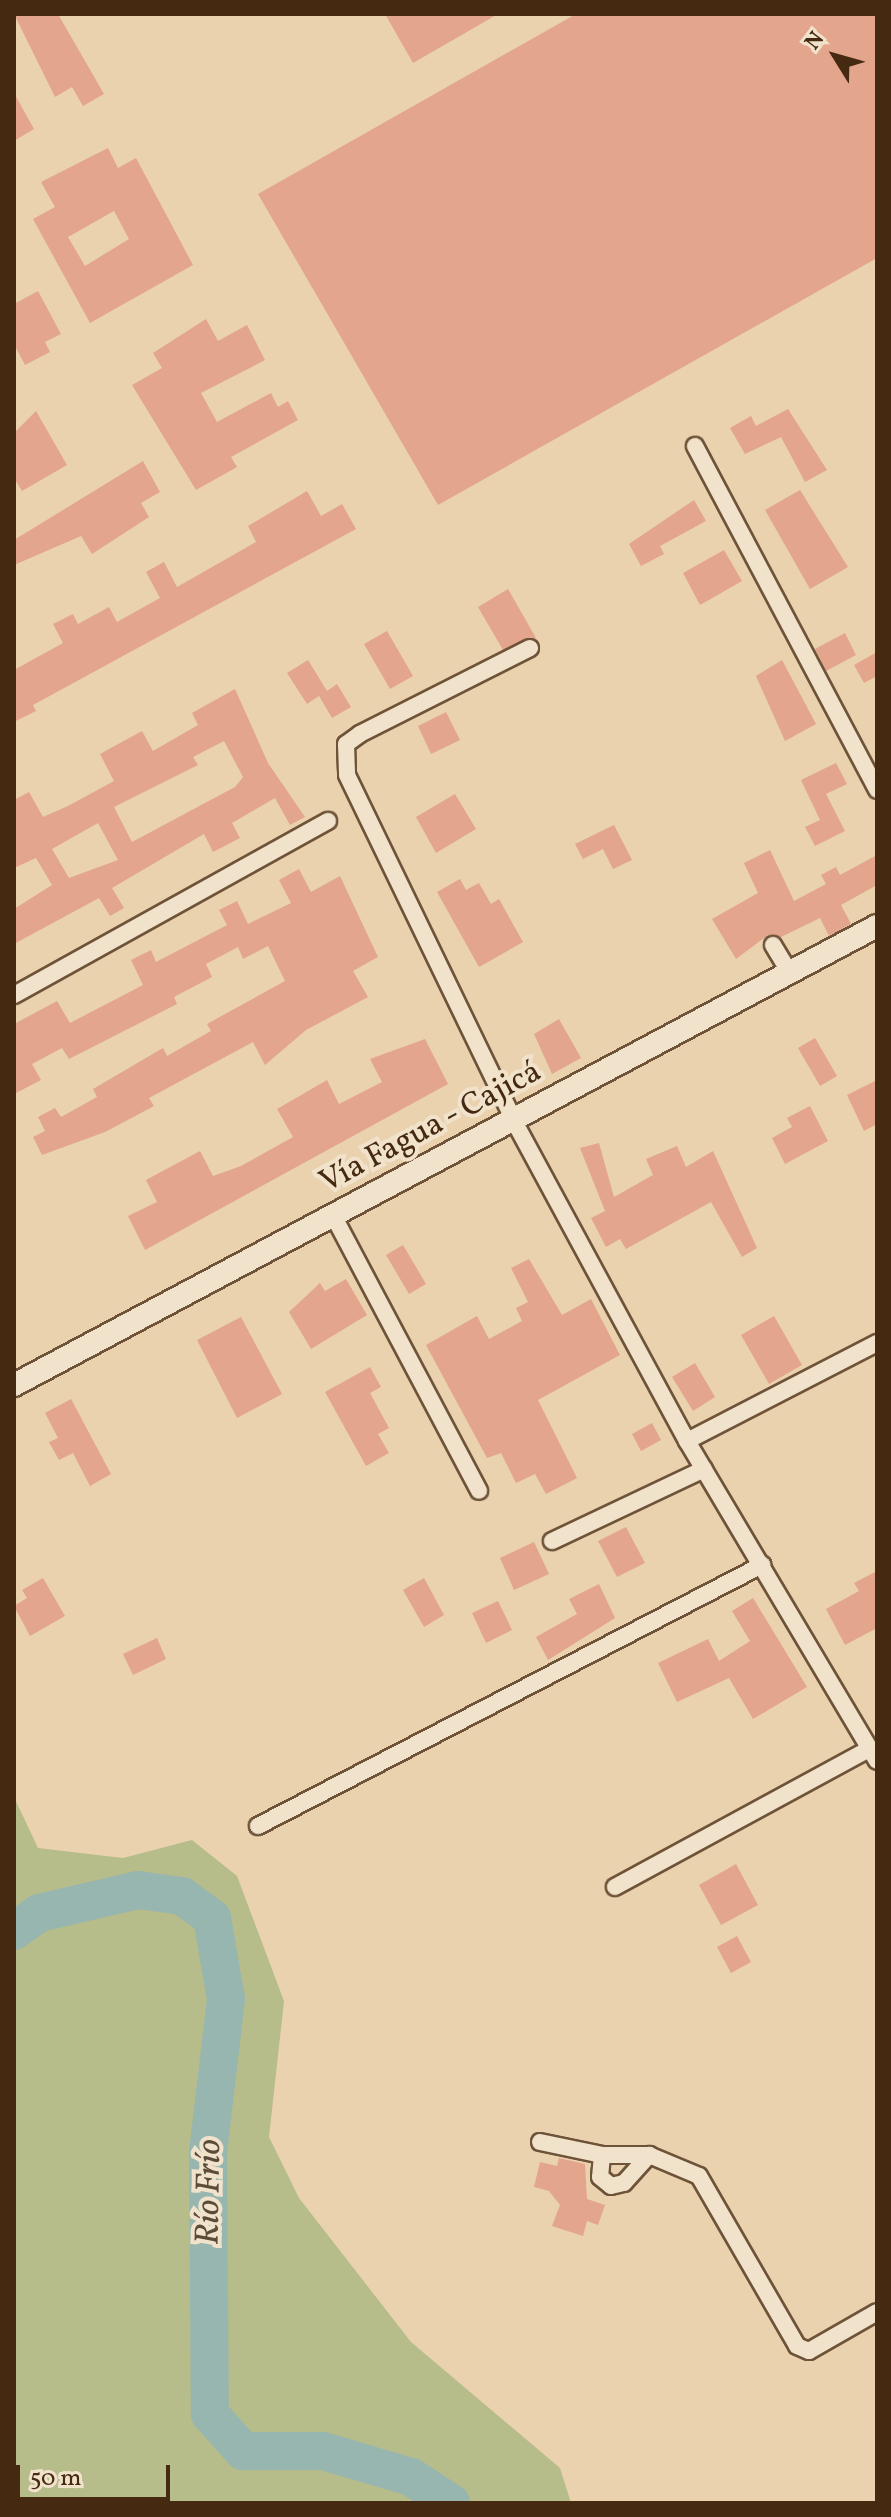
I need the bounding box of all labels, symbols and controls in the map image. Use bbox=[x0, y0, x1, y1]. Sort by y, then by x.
north arrow bbox=[795, 16, 875, 96]
text: N bbox=[798, 26, 833, 57]
street label: Vía Fagua - Cajicá bbox=[313, 1053, 549, 1203]
water label: Río Frío bbox=[189, 2139, 231, 2245]
scale bar bbox=[20, 2449, 174, 2499]
text: 50 m bbox=[30, 2462, 82, 2496]

